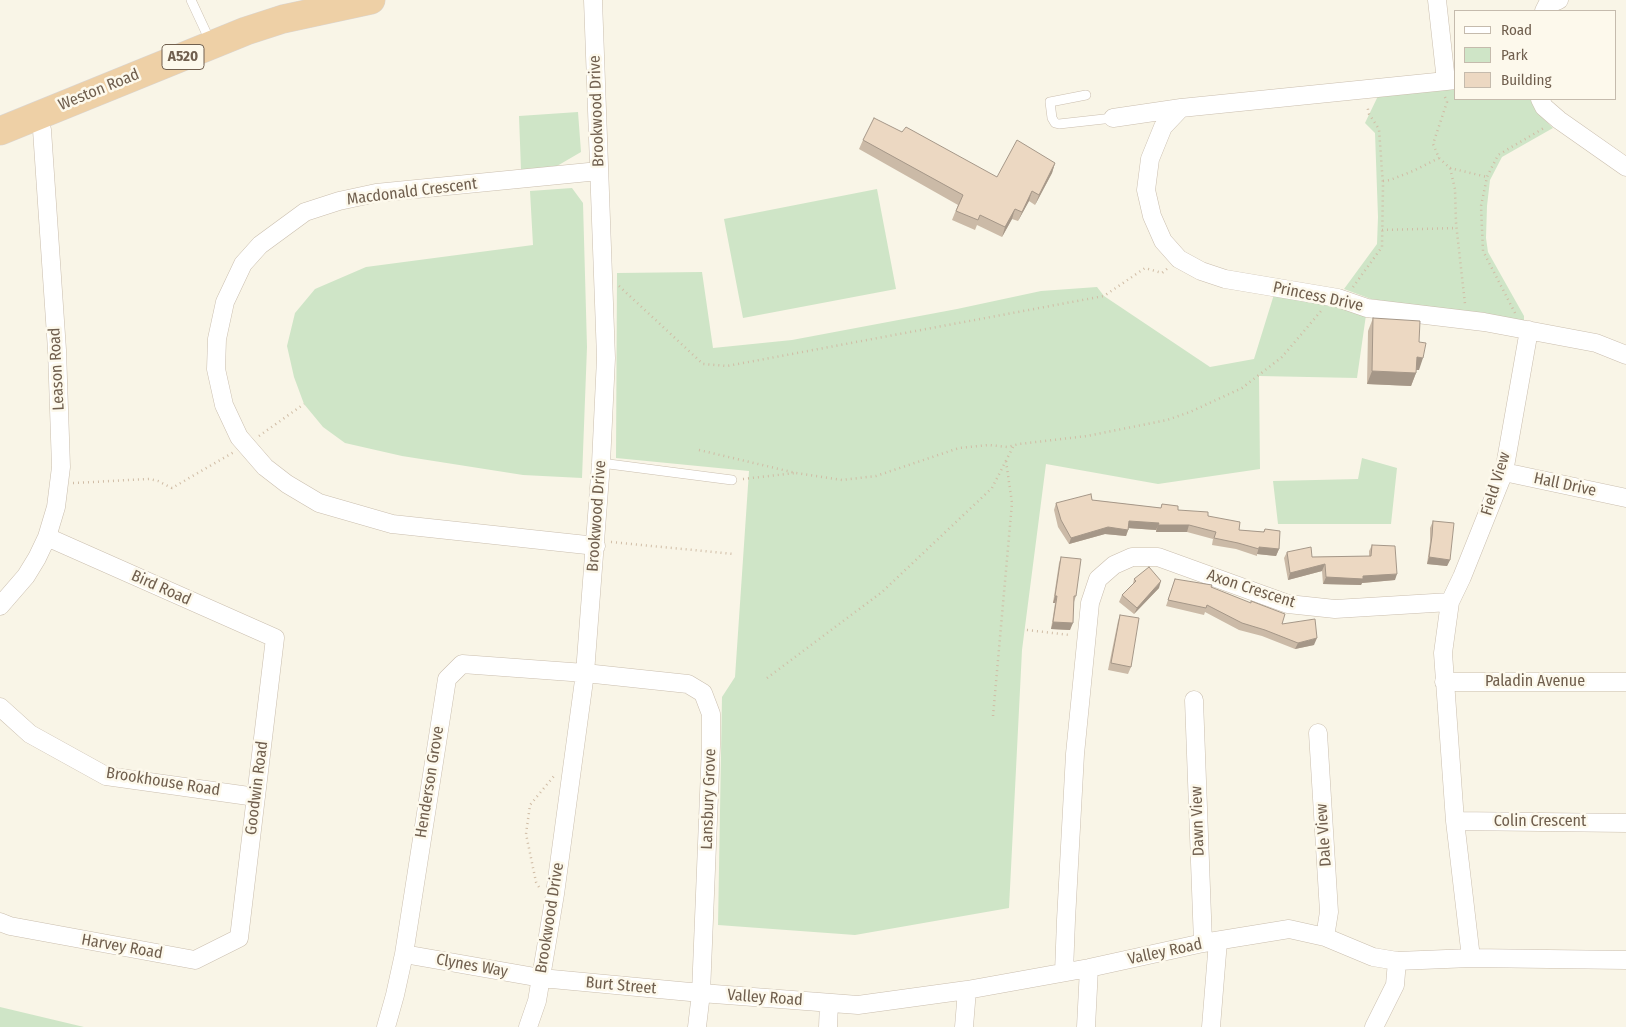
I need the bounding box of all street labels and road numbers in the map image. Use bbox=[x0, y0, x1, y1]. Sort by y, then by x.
road number: A520 bbox=[162, 44, 204, 70]
street label: Brookwood Drive bbox=[585, 55, 609, 167]
street label: Weston Road bbox=[56, 65, 142, 115]
street label: Macdonald Crescent bbox=[346, 174, 478, 210]
street label: Princess Drive bbox=[1271, 278, 1365, 316]
street label: Leason Road bbox=[45, 327, 69, 411]
street label: Field View bbox=[1477, 450, 1515, 518]
street label: Brookwood Drive bbox=[584, 460, 610, 572]
street label: Hall Drive bbox=[1532, 469, 1598, 501]
street label: Bird Road bbox=[128, 566, 194, 610]
street label: Axon Crescent bbox=[1204, 566, 1298, 612]
street label: Paladin Avenue bbox=[1485, 672, 1585, 692]
street label: Henderson Grove bbox=[412, 725, 448, 839]
street label: Goodwin Road bbox=[242, 740, 272, 836]
street label: Lansbury Grove bbox=[698, 748, 720, 850]
street label: Brookhouse Road bbox=[105, 764, 221, 800]
street label: Dawn View bbox=[1187, 786, 1209, 856]
street label: Dale View bbox=[1312, 803, 1336, 867]
street label: Colin Crescent bbox=[1494, 812, 1586, 832]
street label: Brookwood Drive bbox=[532, 861, 568, 975]
street label: Harvey Road bbox=[80, 930, 164, 964]
street label: Valley Road bbox=[1126, 935, 1204, 969]
street label: Clynes Way bbox=[435, 950, 509, 982]
street label: Burt Street bbox=[585, 973, 657, 999]
street label: Valley Road bbox=[727, 986, 803, 1010]

